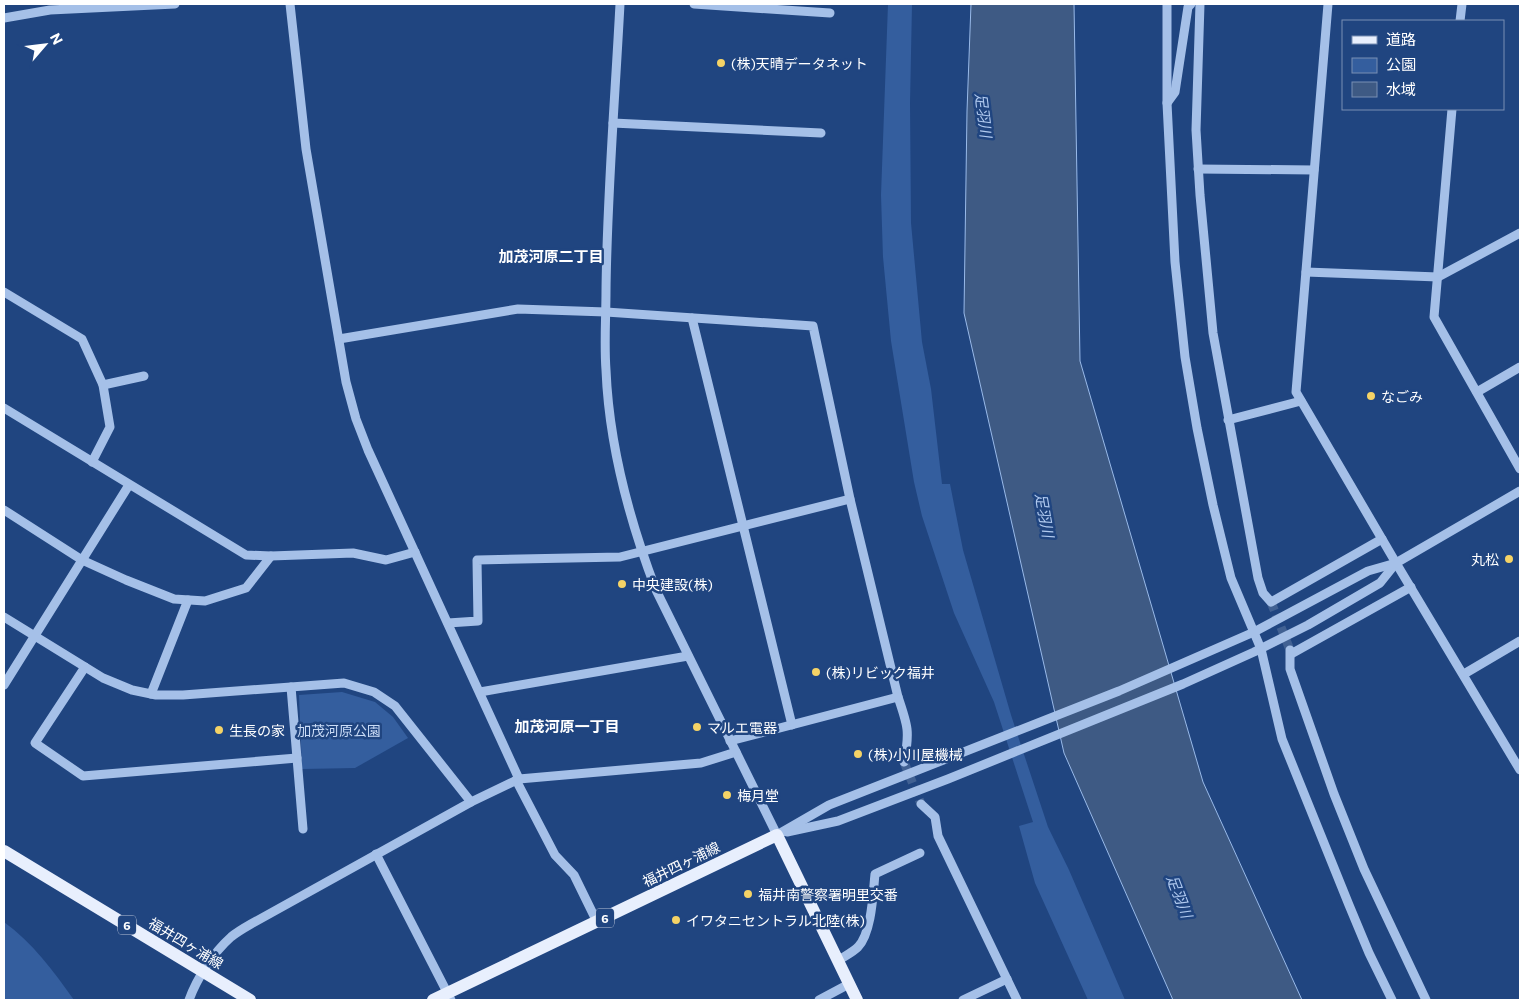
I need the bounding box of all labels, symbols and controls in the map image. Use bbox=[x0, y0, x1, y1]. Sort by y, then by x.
north arrow bbox=[20, 20, 70, 70]
legend bbox=[1342, 20, 1504, 110]
text: N bbox=[47, 30, 67, 47]
text: 道路 bbox=[1386, 30, 1416, 48]
place label: (株)天晴データネット bbox=[731, 55, 868, 72]
text: 公園 bbox=[1386, 55, 1416, 73]
marker: (株)天晴データネット bbox=[715, 57, 727, 69]
text: 水域 bbox=[1386, 80, 1416, 98]
water label: 足羽川 bbox=[972, 92, 996, 140]
district label: 加茂河原二丁目 bbox=[498, 247, 604, 265]
place label: なごみ bbox=[1381, 388, 1423, 405]
marker: なごみ bbox=[1365, 390, 1377, 402]
water label: 足羽川 bbox=[1032, 491, 1058, 541]
place label: 丸松 bbox=[1471, 551, 1499, 568]
marker: 丸松 bbox=[1503, 553, 1515, 565]
place label: 中央建設(株) bbox=[632, 576, 713, 593]
marker: 中央建設(株) bbox=[616, 578, 628, 590]
place label: (株)リビック福井 bbox=[826, 664, 935, 681]
marker: (株)リビック福井 bbox=[810, 666, 822, 678]
district label: 加茂河原一丁目 bbox=[514, 717, 620, 735]
place label: マルエ電器 bbox=[707, 719, 777, 736]
marker: マルエ電器 bbox=[691, 721, 703, 733]
place label: 生長の家 bbox=[229, 722, 285, 739]
park label: 加茂河原公園 bbox=[297, 722, 381, 739]
marker: 生長の家 bbox=[213, 724, 225, 736]
place label: (株)小川屋機械 bbox=[868, 746, 963, 763]
marker: (株)小川屋機械 bbox=[852, 748, 864, 760]
place label: 梅月堂 bbox=[737, 787, 779, 804]
marker: 梅月堂 bbox=[721, 789, 733, 801]
street label: 福井四ヶ浦線 bbox=[640, 838, 722, 890]
water label: 足羽川 bbox=[1164, 872, 1197, 922]
place label: 福井南警察署明里交番 bbox=[758, 886, 898, 903]
marker: 福井南警察署明里交番 bbox=[742, 888, 754, 900]
road number: 6 bbox=[596, 908, 614, 928]
place label: イワタニセントラル北陸(株) bbox=[686, 912, 865, 929]
street label: 福井四ヶ浦線 bbox=[146, 914, 226, 972]
marker: イワタニセントラル北陸(株) bbox=[670, 914, 682, 926]
road number: 6 bbox=[118, 916, 136, 934]

